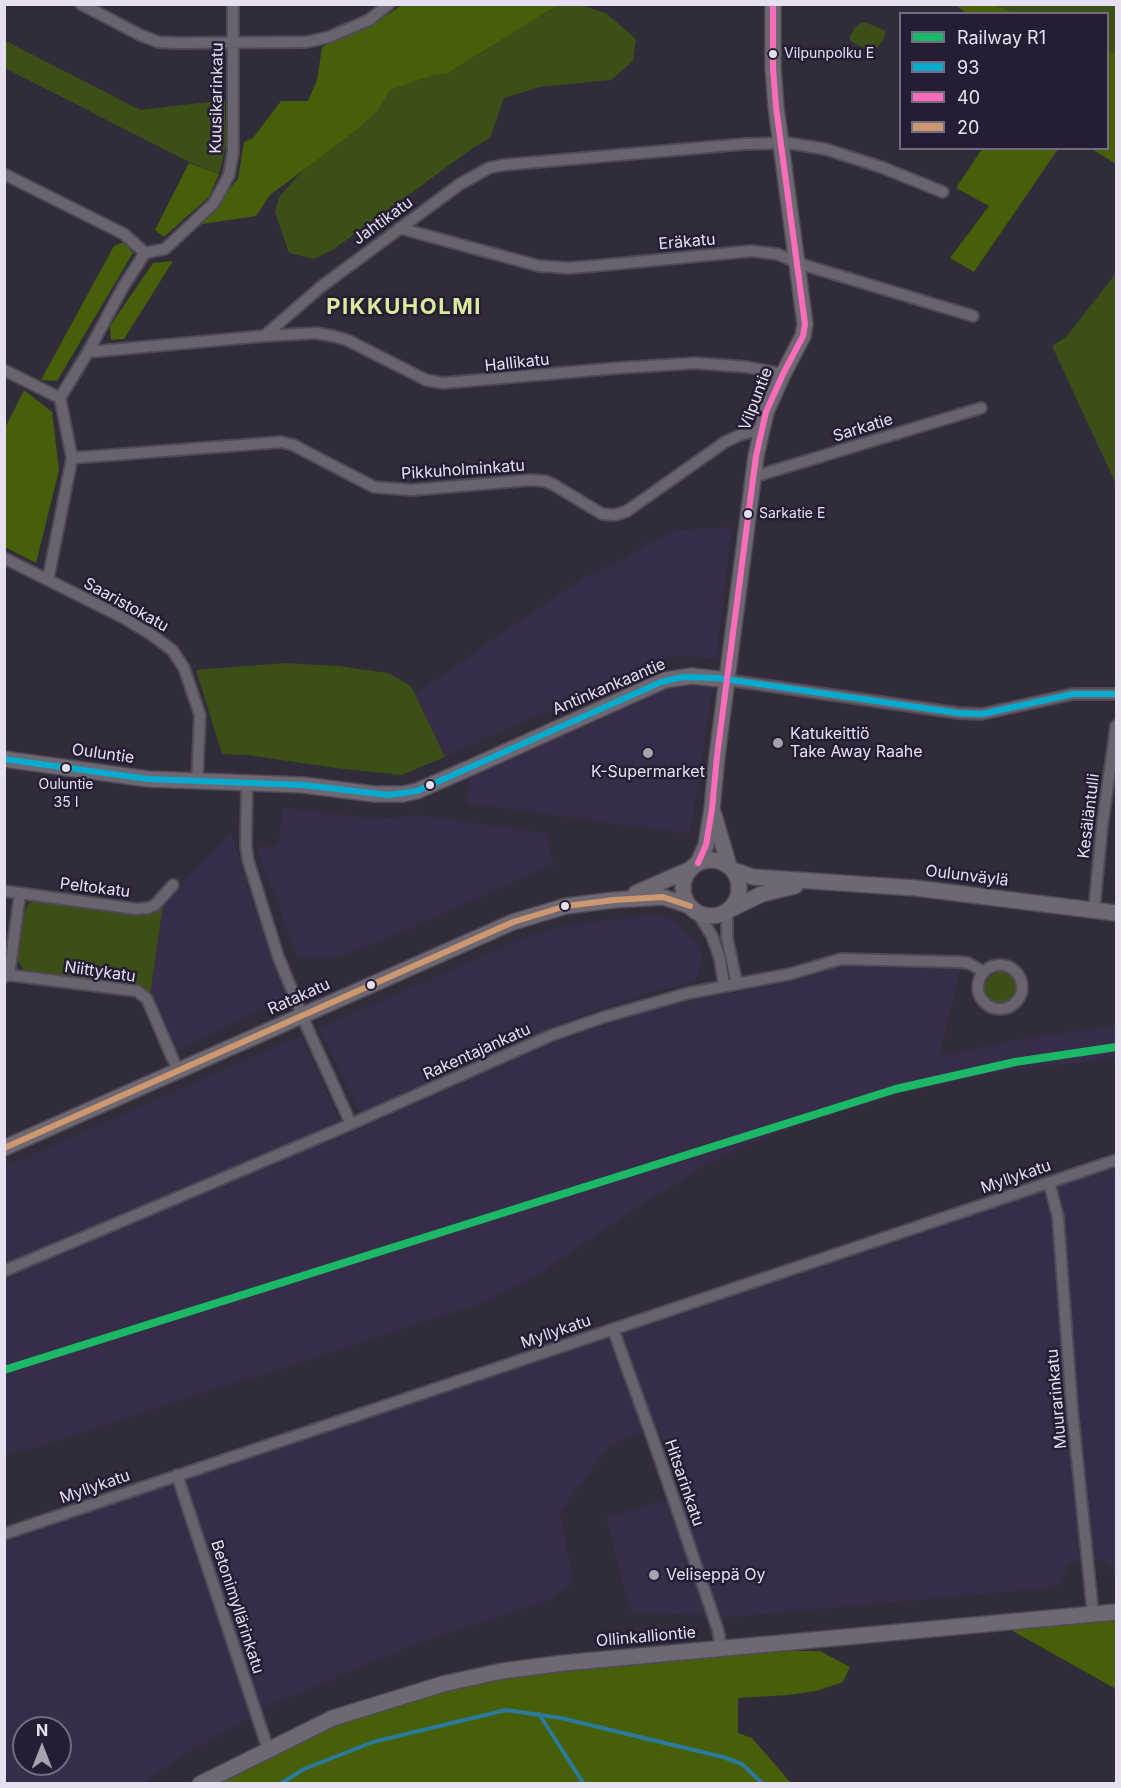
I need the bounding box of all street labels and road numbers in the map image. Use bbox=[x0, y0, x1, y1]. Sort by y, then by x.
street label: Kuusikarinkatu bbox=[206, 42, 228, 154]
street label: Jahtikatu bbox=[349, 193, 417, 249]
street label: Eräkatu bbox=[658, 230, 716, 254]
street label: Hallikatu bbox=[484, 350, 550, 376]
street label: Vilpuntie bbox=[735, 365, 777, 433]
street label: Sarkatie bbox=[831, 410, 895, 446]
street label: Pikkuholminkatu bbox=[401, 456, 525, 484]
street label: Saaristokatu bbox=[80, 574, 172, 636]
street label: Antinkankaantie bbox=[550, 655, 668, 719]
street label: Ouluntie bbox=[71, 740, 135, 768]
street label: Kesäläntulli bbox=[1074, 772, 1104, 860]
street label: Oulunväylä bbox=[924, 861, 1010, 891]
street label: Peltokatu bbox=[59, 874, 131, 902]
street label: Niittykatu bbox=[63, 958, 137, 986]
street label: Ratakatu bbox=[265, 975, 333, 1019]
street label: Rakentajankatu bbox=[420, 1020, 534, 1084]
street label: Myllykatu bbox=[978, 1156, 1054, 1198]
street label: Myllykatu bbox=[518, 1311, 594, 1353]
street label: Muurarinkatu bbox=[1043, 1348, 1071, 1450]
street label: Hitsarinkatu bbox=[660, 1437, 708, 1529]
street label: Myllykatu bbox=[57, 1466, 133, 1508]
street label: Betonimyllärinkatu bbox=[206, 1538, 268, 1676]
street label: Ollinkalliontie bbox=[595, 1623, 697, 1651]

